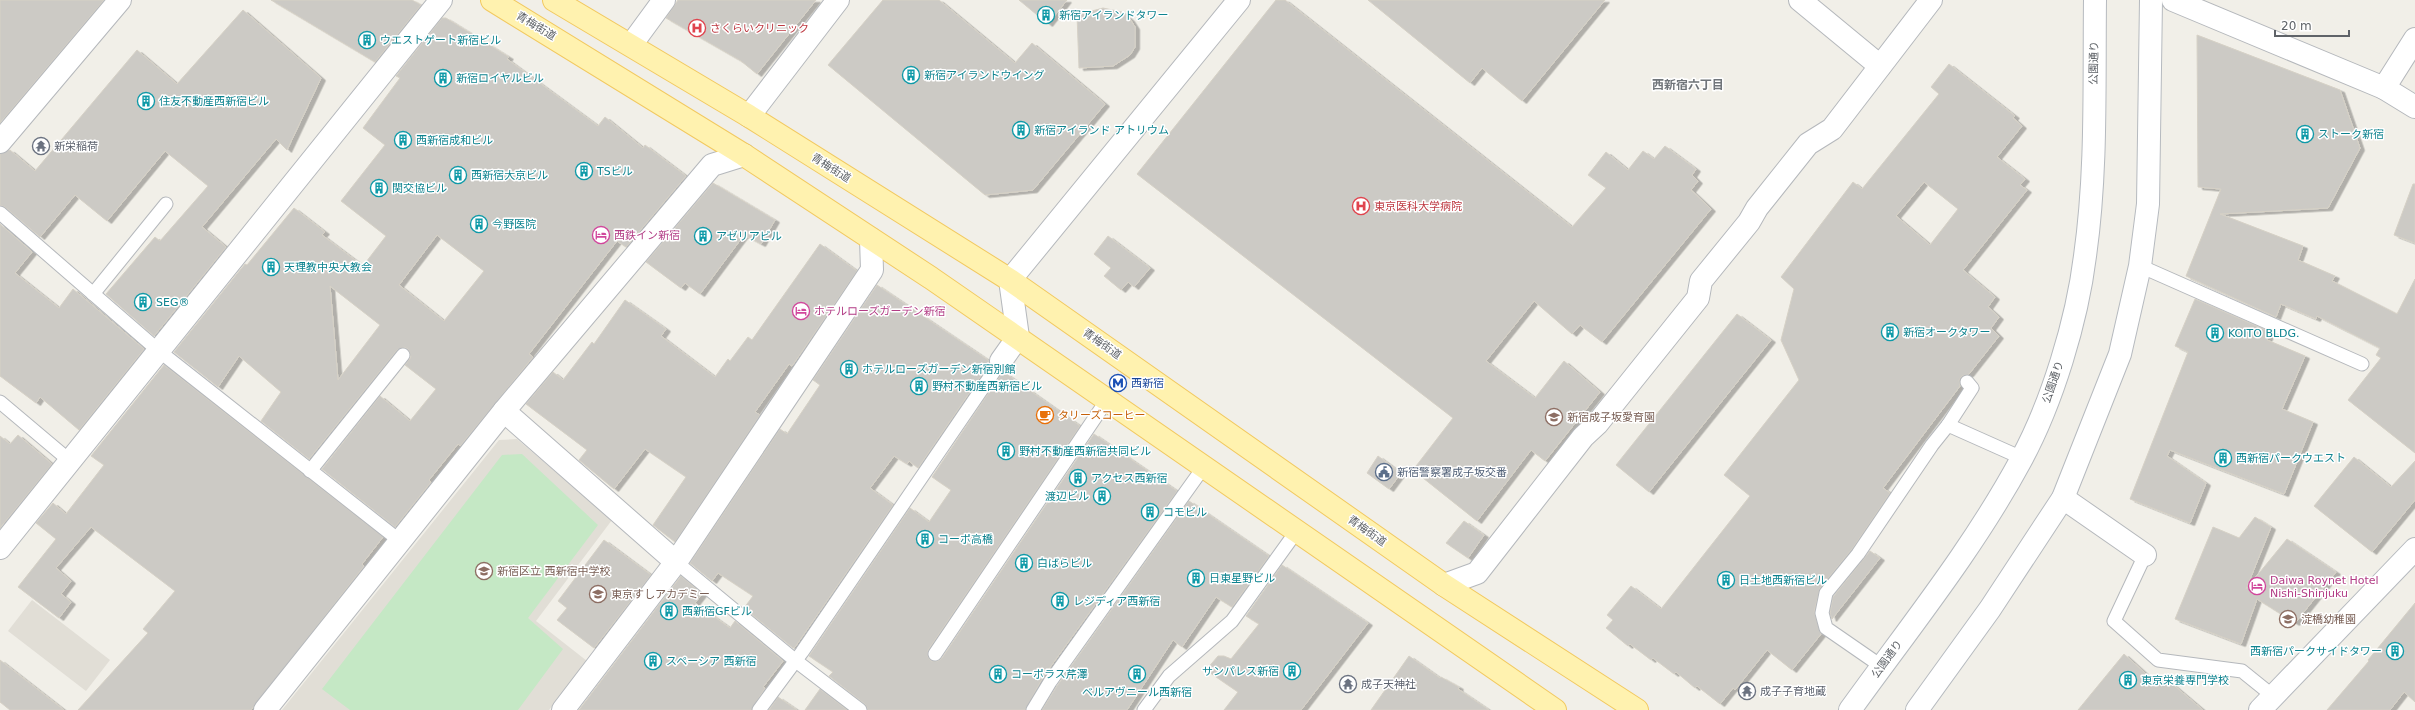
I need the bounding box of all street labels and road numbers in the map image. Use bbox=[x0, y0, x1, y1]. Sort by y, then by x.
street label: 青梅街道 bbox=[514, 9, 558, 43]
street label: 公園通り bbox=[2087, 41, 2101, 85]
street label: 青梅街道 bbox=[809, 151, 853, 185]
street label: 青梅街道 bbox=[1080, 326, 1124, 362]
street label: 公園通り bbox=[2040, 359, 2066, 405]
street label: 青梅街道 bbox=[1345, 513, 1389, 549]
street label: 公園通り bbox=[1869, 637, 1905, 681]

